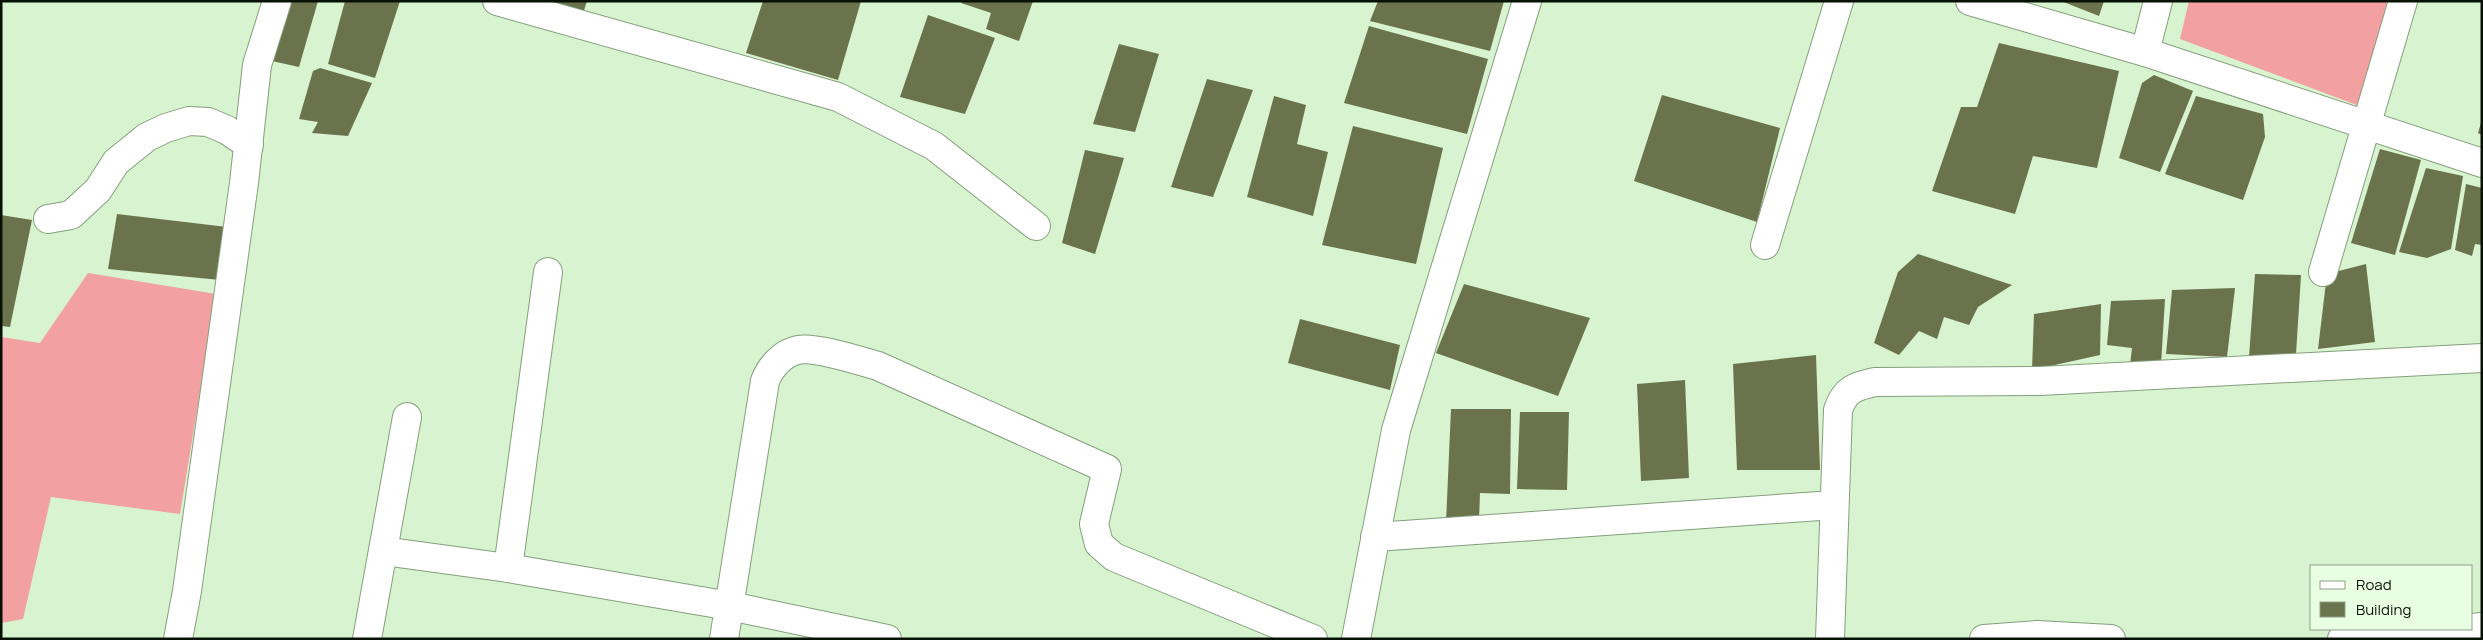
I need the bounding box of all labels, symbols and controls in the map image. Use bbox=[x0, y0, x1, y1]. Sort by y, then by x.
legend bbox=[2310, 565, 2473, 630]
text: Road bbox=[2356, 574, 2392, 595]
text: Building bbox=[2356, 599, 2411, 620]

